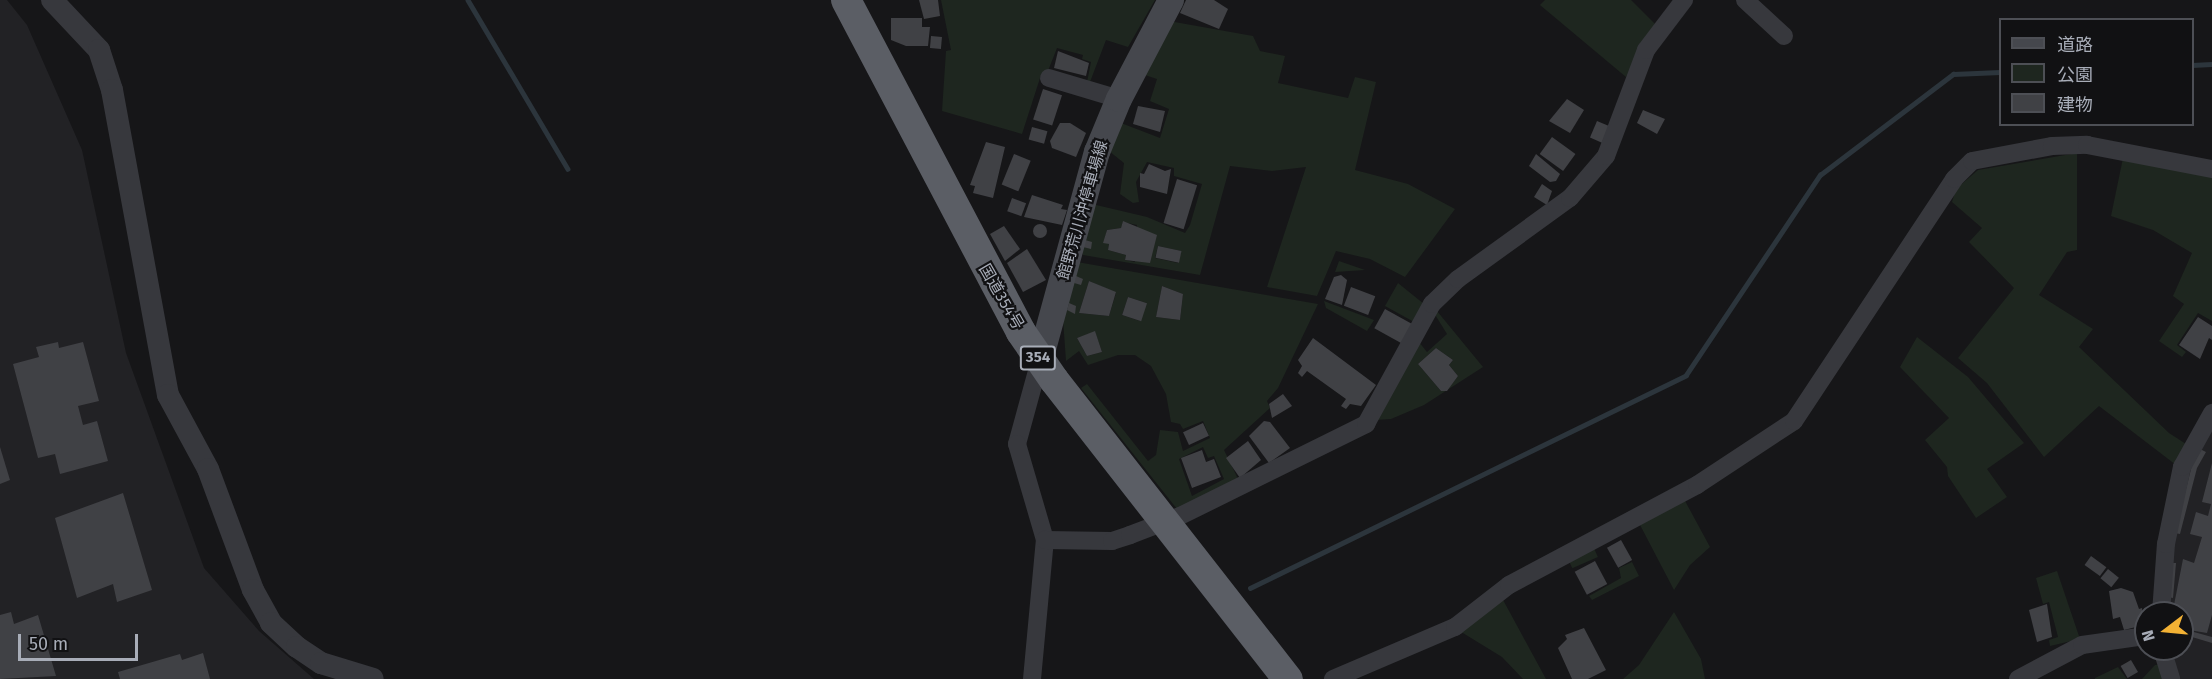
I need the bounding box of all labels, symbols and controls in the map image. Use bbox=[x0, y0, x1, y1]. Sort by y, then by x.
legend bbox=[1999, 18, 2194, 126]
text: 道路 bbox=[2057, 34, 2093, 56]
text: 公園 bbox=[2057, 64, 2093, 86]
text: 建物 bbox=[2057, 94, 2093, 116]
street label: 館野荒川沖停車場線 bbox=[1054, 138, 1112, 282]
street label: 国道354号 bbox=[975, 261, 1027, 333]
road number: 354 bbox=[1018, 346, 1058, 370]
north arrow bbox=[2134, 601, 2194, 661]
scale bar bbox=[21, 622, 141, 660]
text: N bbox=[2138, 628, 2159, 643]
text: 50 m bbox=[29, 633, 68, 655]

